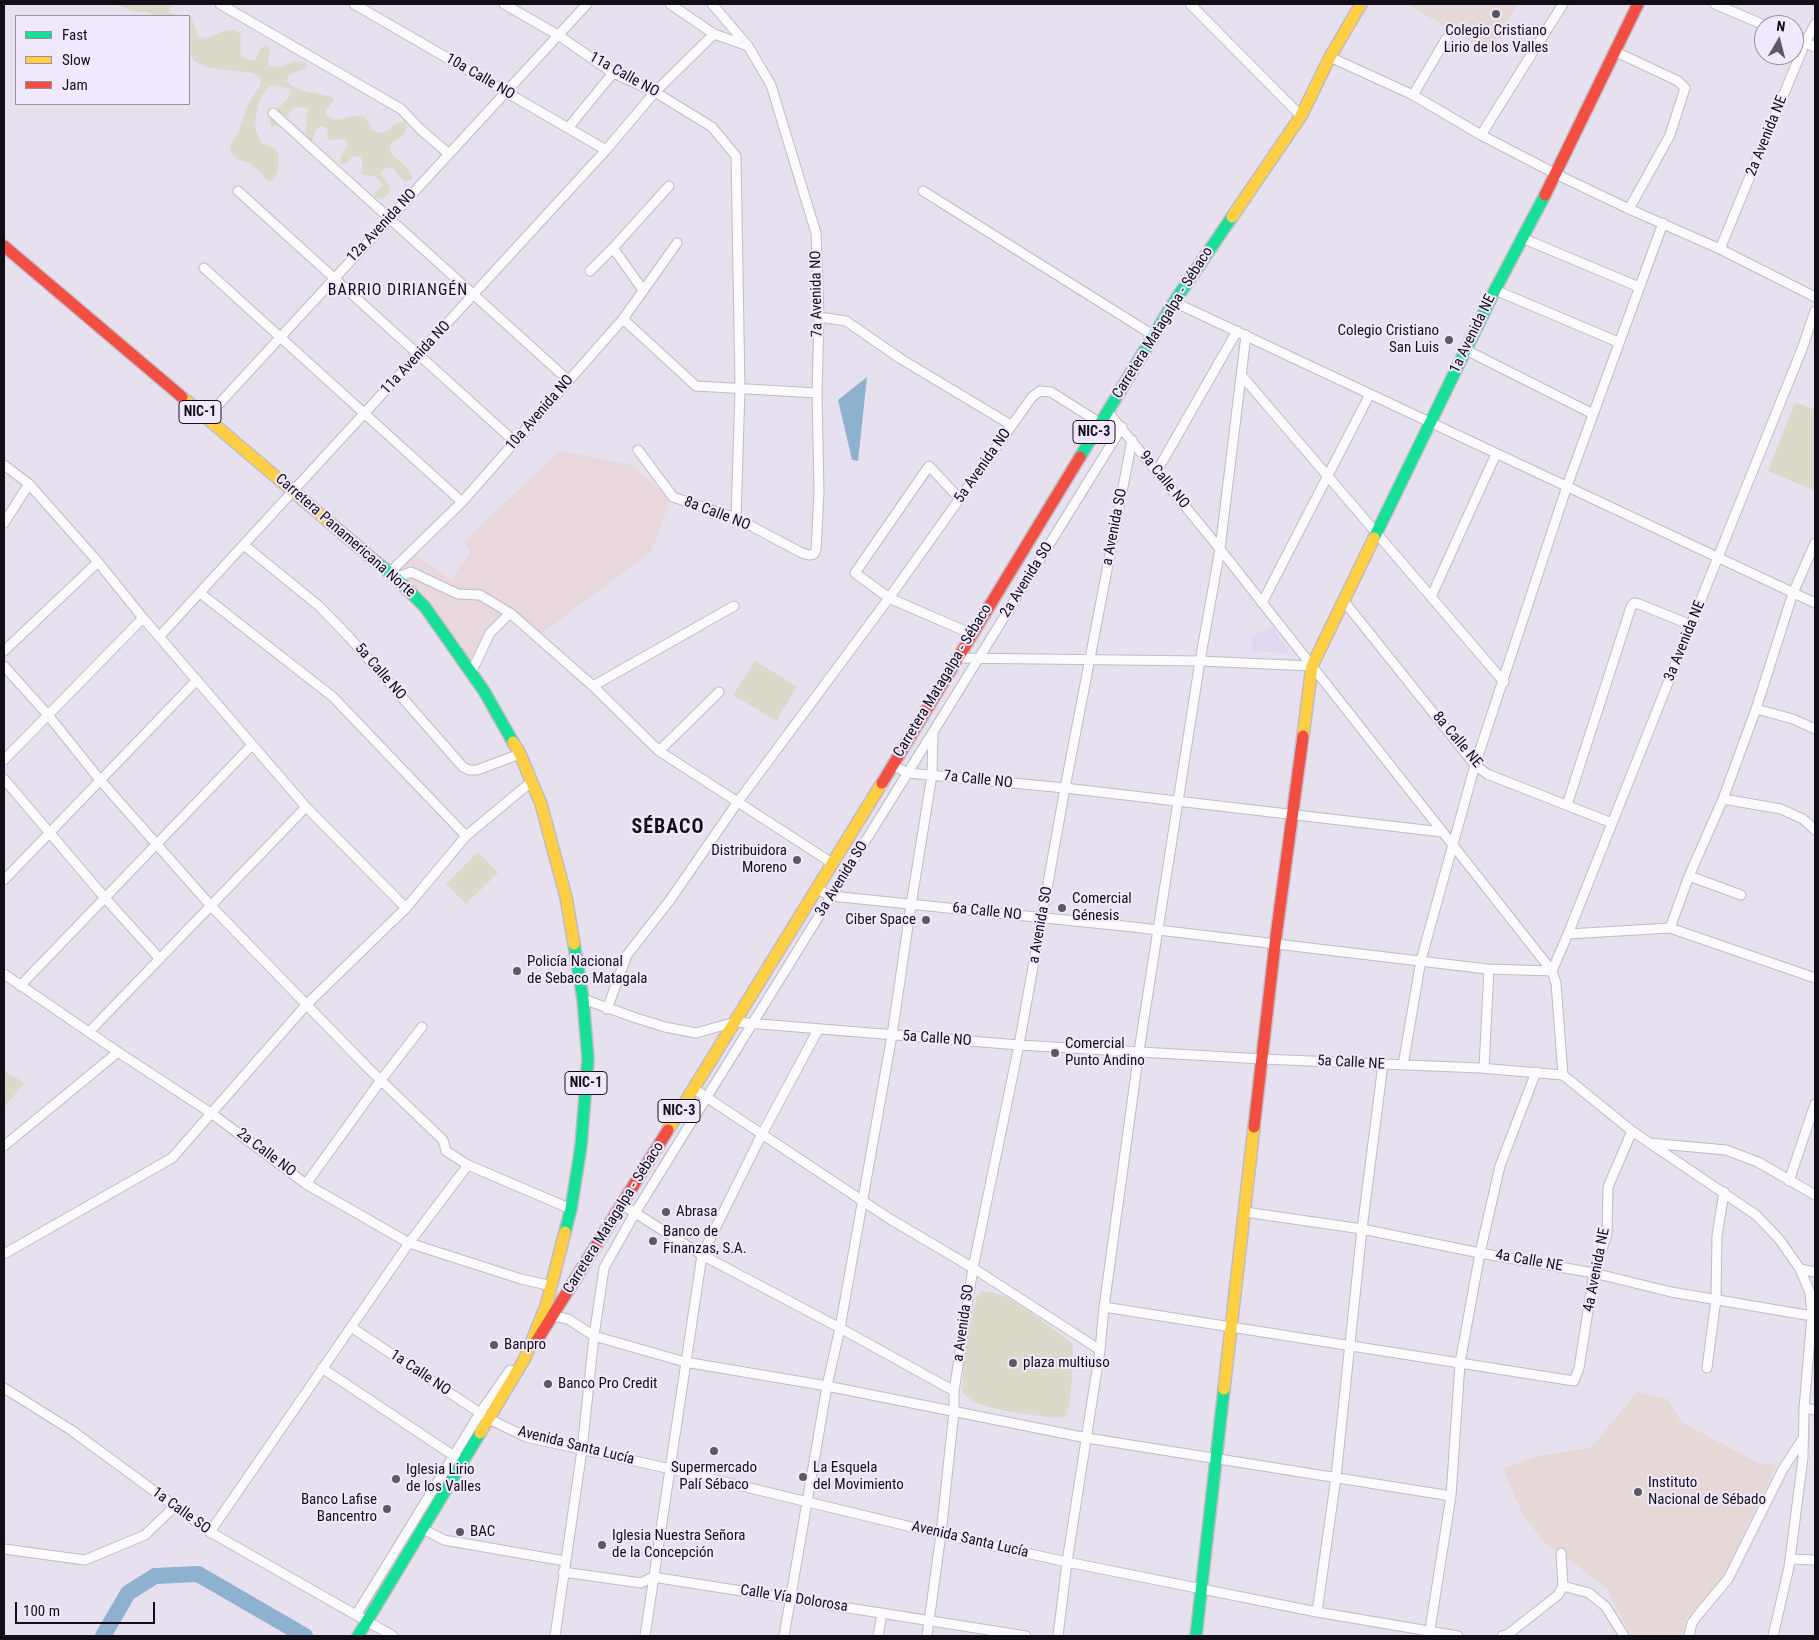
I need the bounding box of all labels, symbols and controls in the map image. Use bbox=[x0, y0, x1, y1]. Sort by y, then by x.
marker: Colegio Cristiano Lirio de los Valles bbox=[1490, 8, 1502, 20]
legend bbox=[15, 15, 190, 105]
north arrow bbox=[1754, 15, 1804, 65]
text: N bbox=[1776, 18, 1786, 35]
place label: Colegio Cristiano Lirio de los Valles bbox=[1444, 22, 1548, 57]
text: Fast bbox=[62, 26, 87, 44]
street label: 11a Calle NO bbox=[586, 49, 662, 101]
street label: 10a Calle NO bbox=[442, 50, 518, 104]
text: Slow bbox=[62, 51, 91, 69]
text: Jam bbox=[62, 76, 88, 94]
street label: 2a Avenida NE bbox=[1743, 93, 1791, 179]
street label: 12a Avenida NO bbox=[343, 185, 421, 267]
street label: Carretera Matagalpa - Sébaco bbox=[1109, 244, 1217, 402]
street label: 7a Avenida NO bbox=[807, 250, 827, 338]
district label: BARRIO DIRIANGÉN bbox=[326, 281, 470, 301]
street label: 1a Avenida NE bbox=[1446, 292, 1500, 376]
street label: 11a Avenida NO bbox=[377, 317, 455, 399]
place label: Colegio Cristiano San Luis bbox=[1337, 322, 1439, 357]
marker: Colegio Cristiano San Luis bbox=[1443, 334, 1455, 346]
street label: 10a Avenida NO bbox=[502, 372, 578, 454]
road number: NIC-1 bbox=[179, 401, 221, 424]
road number: NIC-3 bbox=[1073, 421, 1115, 444]
street label: 5a Avenida NO bbox=[951, 425, 1015, 507]
street label: 9a Calle NO bbox=[1135, 447, 1193, 513]
street label: Carretera Panamericana Norte bbox=[271, 470, 419, 602]
street label: a Avenida SO bbox=[1099, 487, 1131, 567]
street label: 8a Calle NO bbox=[681, 493, 753, 535]
street label: 2a Avenida SO bbox=[997, 539, 1057, 621]
street label: 3a Avenida NE bbox=[1661, 598, 1709, 684]
street label: Carretera Matagalpa - Sébaco bbox=[890, 601, 996, 761]
street label: 5a Calle NO bbox=[350, 640, 410, 704]
street label: 8a Calle NE bbox=[1428, 708, 1486, 772]
street label: 7a Calle NO bbox=[943, 767, 1013, 793]
district label: SÉBACO bbox=[631, 816, 705, 840]
street label: 3a Avenida SO bbox=[812, 838, 872, 920]
place label: Distribuidora Moreno bbox=[711, 842, 787, 877]
marker: Distribuidora Moreno bbox=[791, 854, 803, 866]
street label: a Avenida SO bbox=[1025, 885, 1057, 965]
place label: Comercial Génesis bbox=[1072, 890, 1132, 925]
street label: 6a Calle NO bbox=[952, 899, 1022, 925]
marker: Comercial Génesis bbox=[1056, 902, 1068, 914]
place label: Ciber Space bbox=[845, 911, 916, 929]
marker: Ciber Space bbox=[920, 914, 932, 926]
place label: Policía Nacional de Sebaco Matagala bbox=[527, 953, 648, 988]
marker: Policía Nacional de Sebaco Matagala bbox=[511, 965, 523, 977]
street label: 5a Calle NO bbox=[902, 1028, 972, 1050]
place label: Comercial Punto Andino bbox=[1065, 1035, 1145, 1070]
marker: Comercial Punto Andino bbox=[1049, 1047, 1061, 1059]
street label: 5a Calle NE bbox=[1317, 1052, 1385, 1074]
road number: NIC-1 bbox=[565, 1072, 607, 1094]
road number: NIC-3 bbox=[658, 1100, 700, 1122]
street label: 2a Calle NO bbox=[233, 1125, 299, 1181]
street label: Carretera Matagalpa - Sébaco bbox=[560, 1139, 668, 1297]
place label: Abrasa bbox=[676, 1203, 718, 1221]
marker: Abrasa bbox=[660, 1206, 672, 1218]
place label: Banco de Finanzas, S.A. bbox=[663, 1223, 747, 1258]
street label: 4a Avenida NE bbox=[1580, 1226, 1614, 1314]
marker: Banco de Finanzas, S.A. bbox=[647, 1235, 659, 1247]
street label: 4a Calle NE bbox=[1494, 1246, 1564, 1276]
street label: a Avenida SO bbox=[950, 1283, 978, 1363]
place label: Banpro bbox=[504, 1336, 546, 1354]
marker: Banpro bbox=[488, 1339, 500, 1351]
street label: 1a Calle NO bbox=[386, 1346, 454, 1400]
place label: plaza multiuso bbox=[1023, 1354, 1110, 1372]
marker: plaza multiuso bbox=[1007, 1357, 1019, 1369]
place label: Banco Pro Credit bbox=[558, 1375, 658, 1393]
marker: Banco Pro Credit bbox=[542, 1378, 554, 1390]
street label: Avenida Santa Lucía bbox=[516, 1423, 636, 1469]
marker: Supermercado Palí Sébaco bbox=[708, 1445, 720, 1457]
place label: Supermercado Palí Sébaco bbox=[671, 1459, 757, 1494]
place label: La Esquela del Movimiento bbox=[813, 1459, 904, 1494]
place label: Iglesia Lirio de los Valles bbox=[406, 1461, 481, 1496]
marker: La Esquela del Movimiento bbox=[797, 1471, 809, 1483]
marker: Iglesia Lirio de los Valles bbox=[390, 1473, 402, 1485]
place label: Instituto Nacional de Sébado bbox=[1648, 1474, 1766, 1509]
street label: 1a Calle SO bbox=[148, 1484, 214, 1538]
marker: Instituto Nacional de Sébado bbox=[1632, 1486, 1644, 1498]
place label: Banco Lafise Bancentro bbox=[301, 1491, 377, 1526]
marker: Banco Lafise Bancentro bbox=[381, 1503, 393, 1515]
street label: Avenida Santa Lucía bbox=[910, 1518, 1030, 1562]
place label: BAC bbox=[470, 1523, 495, 1541]
marker: BAC bbox=[454, 1526, 466, 1538]
place label: Iglesia Nuestra Señora de la Concepción bbox=[612, 1527, 745, 1562]
marker: Iglesia Nuestra Señora de la Concepción bbox=[596, 1539, 608, 1551]
street label: Calle Vía Dolorosa bbox=[739, 1582, 849, 1616]
scale bar bbox=[18, 1592, 158, 1624]
text: 100 m bbox=[23, 1602, 60, 1620]

